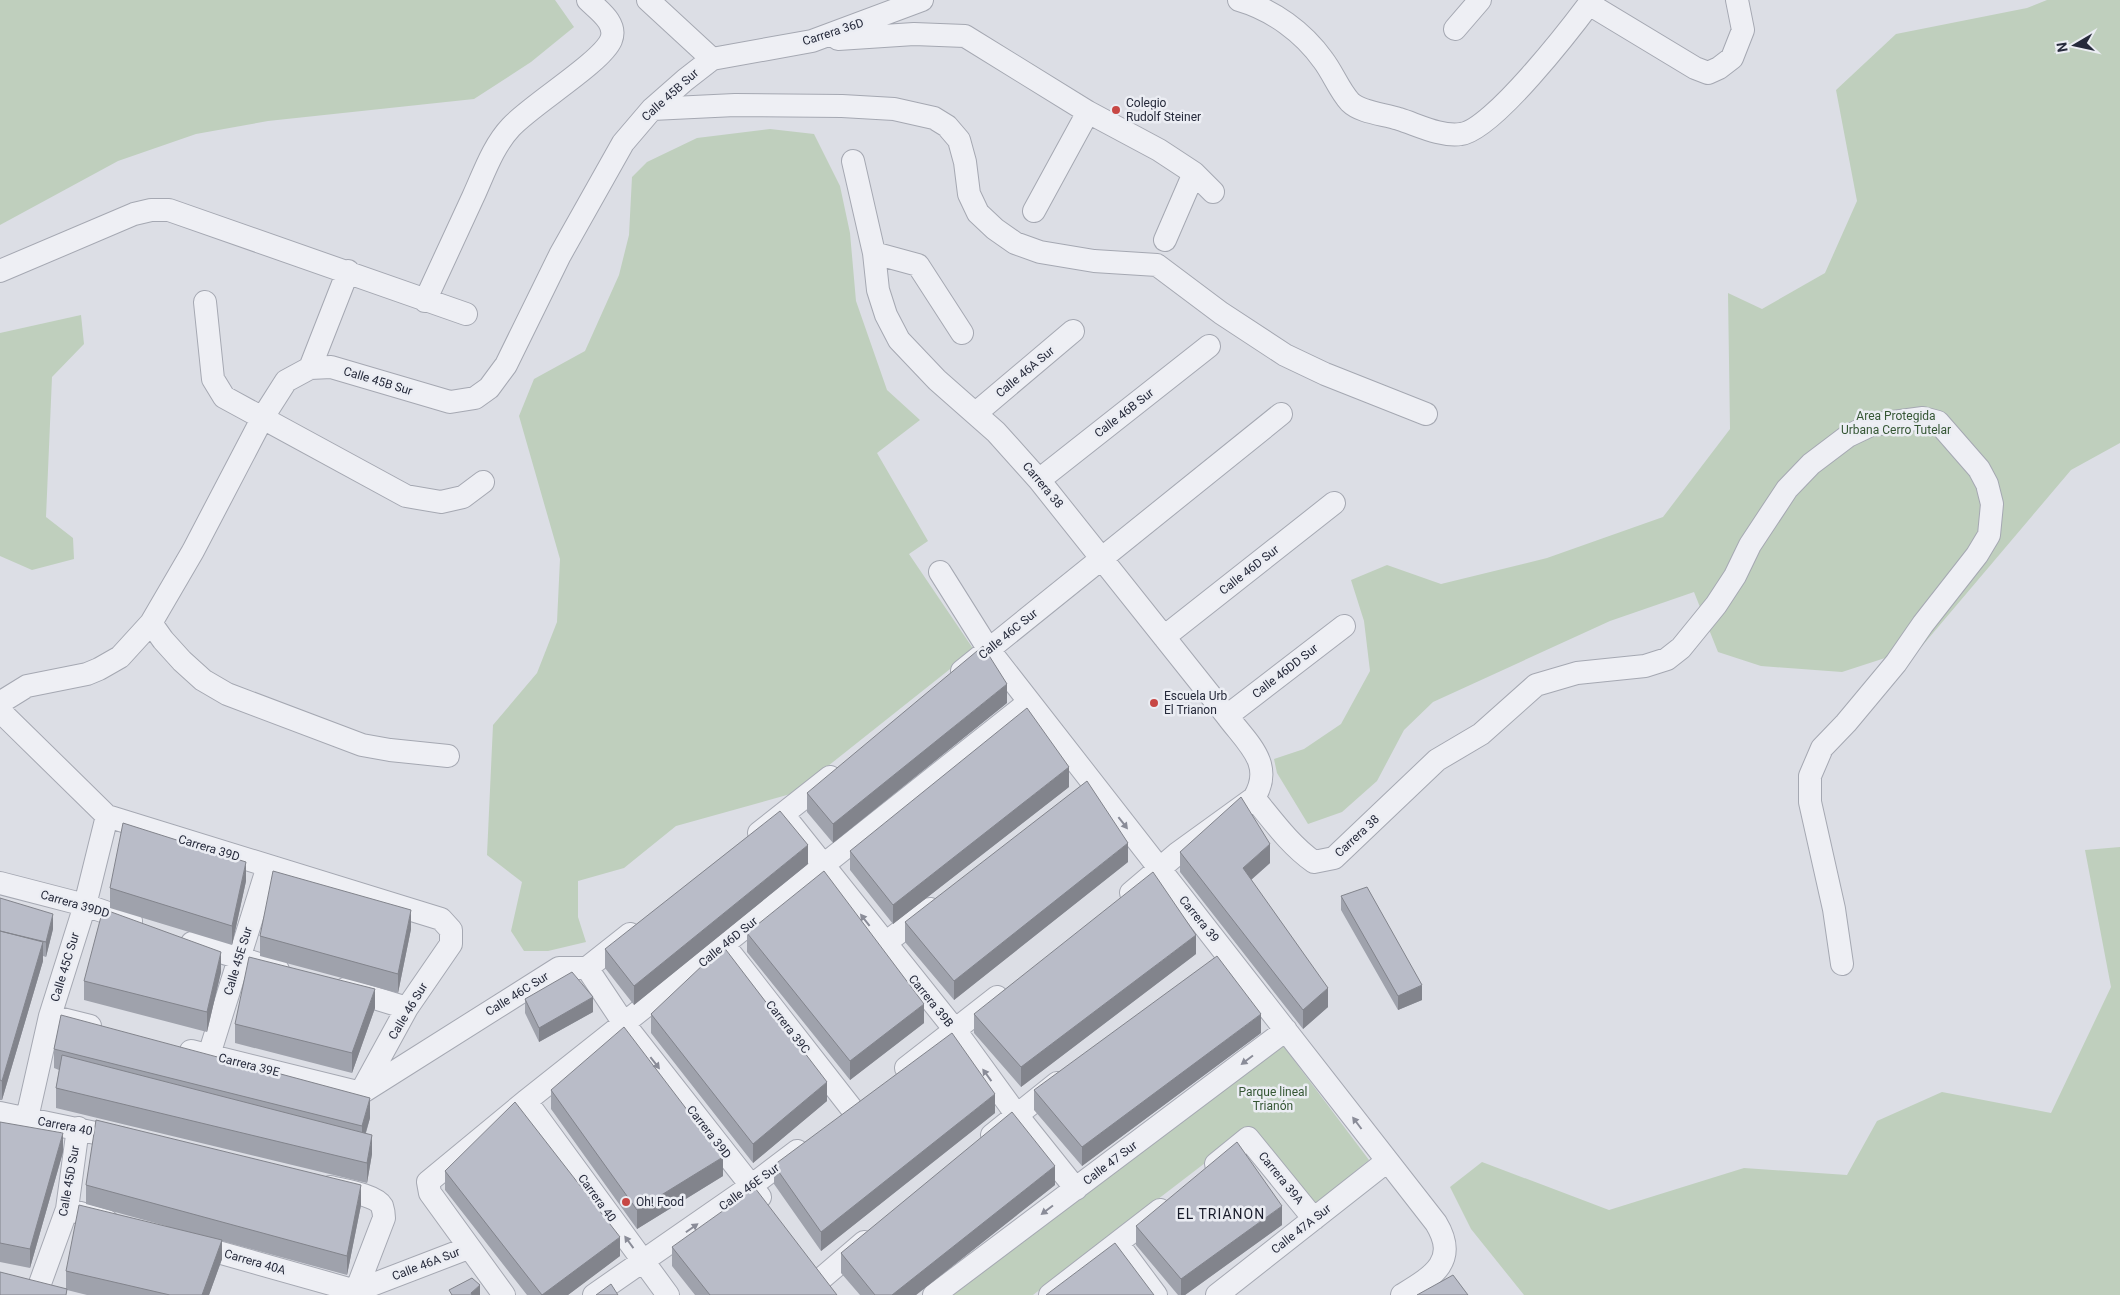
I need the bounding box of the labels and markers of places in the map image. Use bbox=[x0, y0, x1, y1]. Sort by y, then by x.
place label: Colegio Rudolf Steiner bbox=[1126, 96, 1201, 124]
marker: Colegio Rudolf Steiner bbox=[1110, 104, 1122, 116]
place label: Escuela Urb El Trianon bbox=[1164, 689, 1228, 717]
marker: Escuela Urb El Trianon bbox=[1148, 697, 1160, 709]
place label: Oh! Food bbox=[636, 1195, 684, 1209]
marker: Oh! Food bbox=[620, 1196, 632, 1208]

